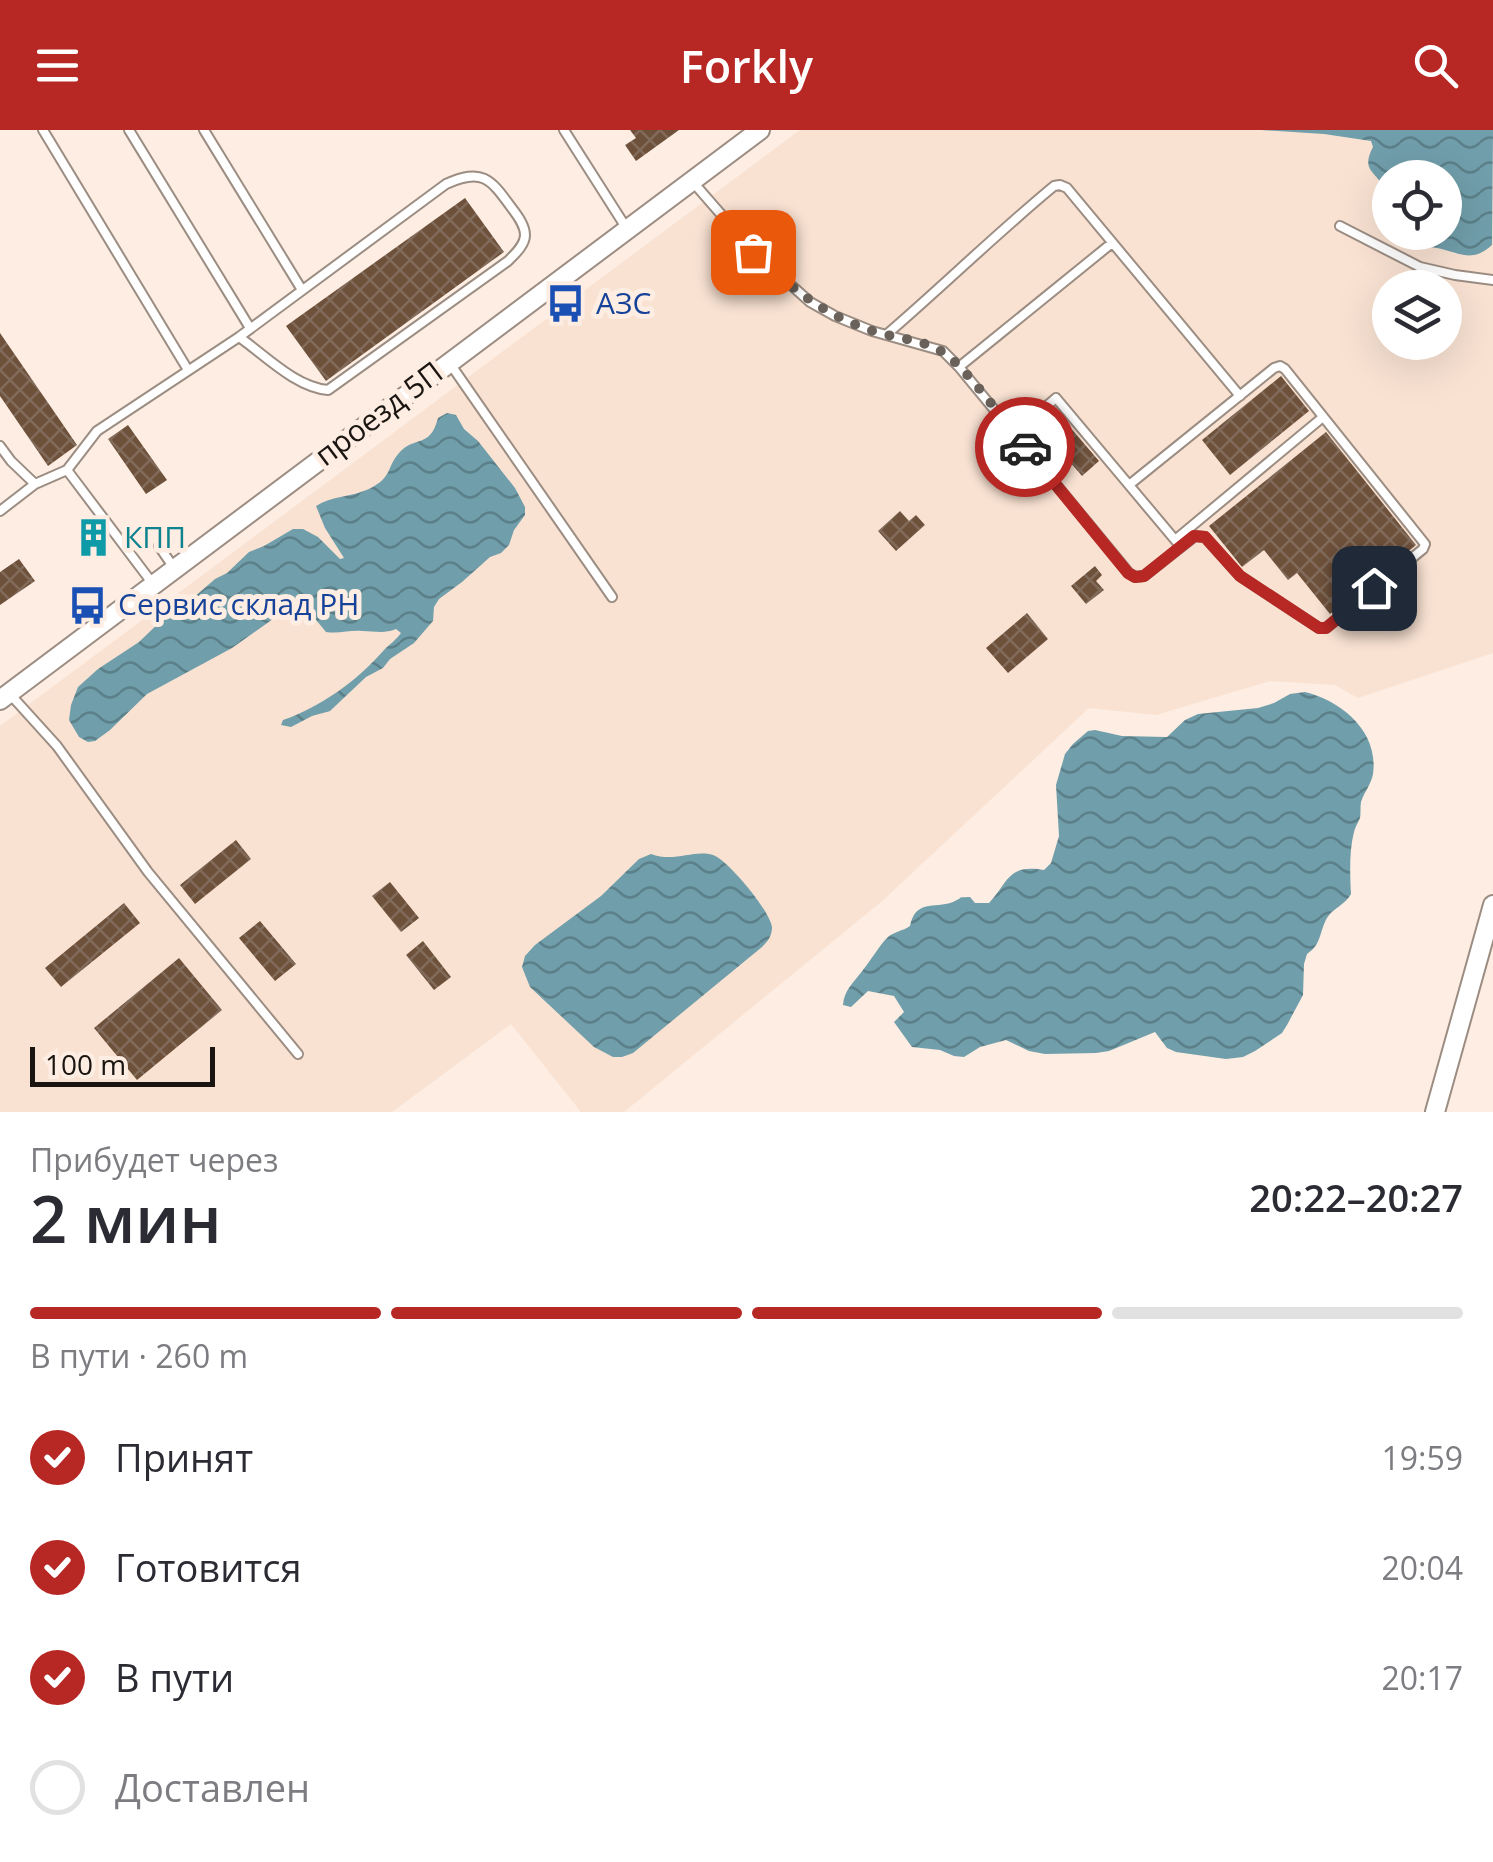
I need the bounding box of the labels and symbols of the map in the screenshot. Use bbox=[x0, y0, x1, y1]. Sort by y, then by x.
pin bbox=[711, 210, 796, 295]
place label: АЗС bbox=[596, 282, 651, 323]
bus stop icon: АЗС bbox=[545, 283, 587, 325]
street label: проезд 5П bbox=[306, 351, 450, 474]
courier bbox=[975, 397, 1075, 497]
place label: КПП bbox=[124, 516, 186, 557]
building icon: КПП bbox=[73, 517, 115, 559]
pin bbox=[1332, 546, 1417, 631]
place label: Сервис склад РН bbox=[118, 583, 359, 624]
bus stop icon: Сервис склад РН bbox=[67, 584, 109, 626]
scale bar bbox=[30, 1042, 215, 1086]

